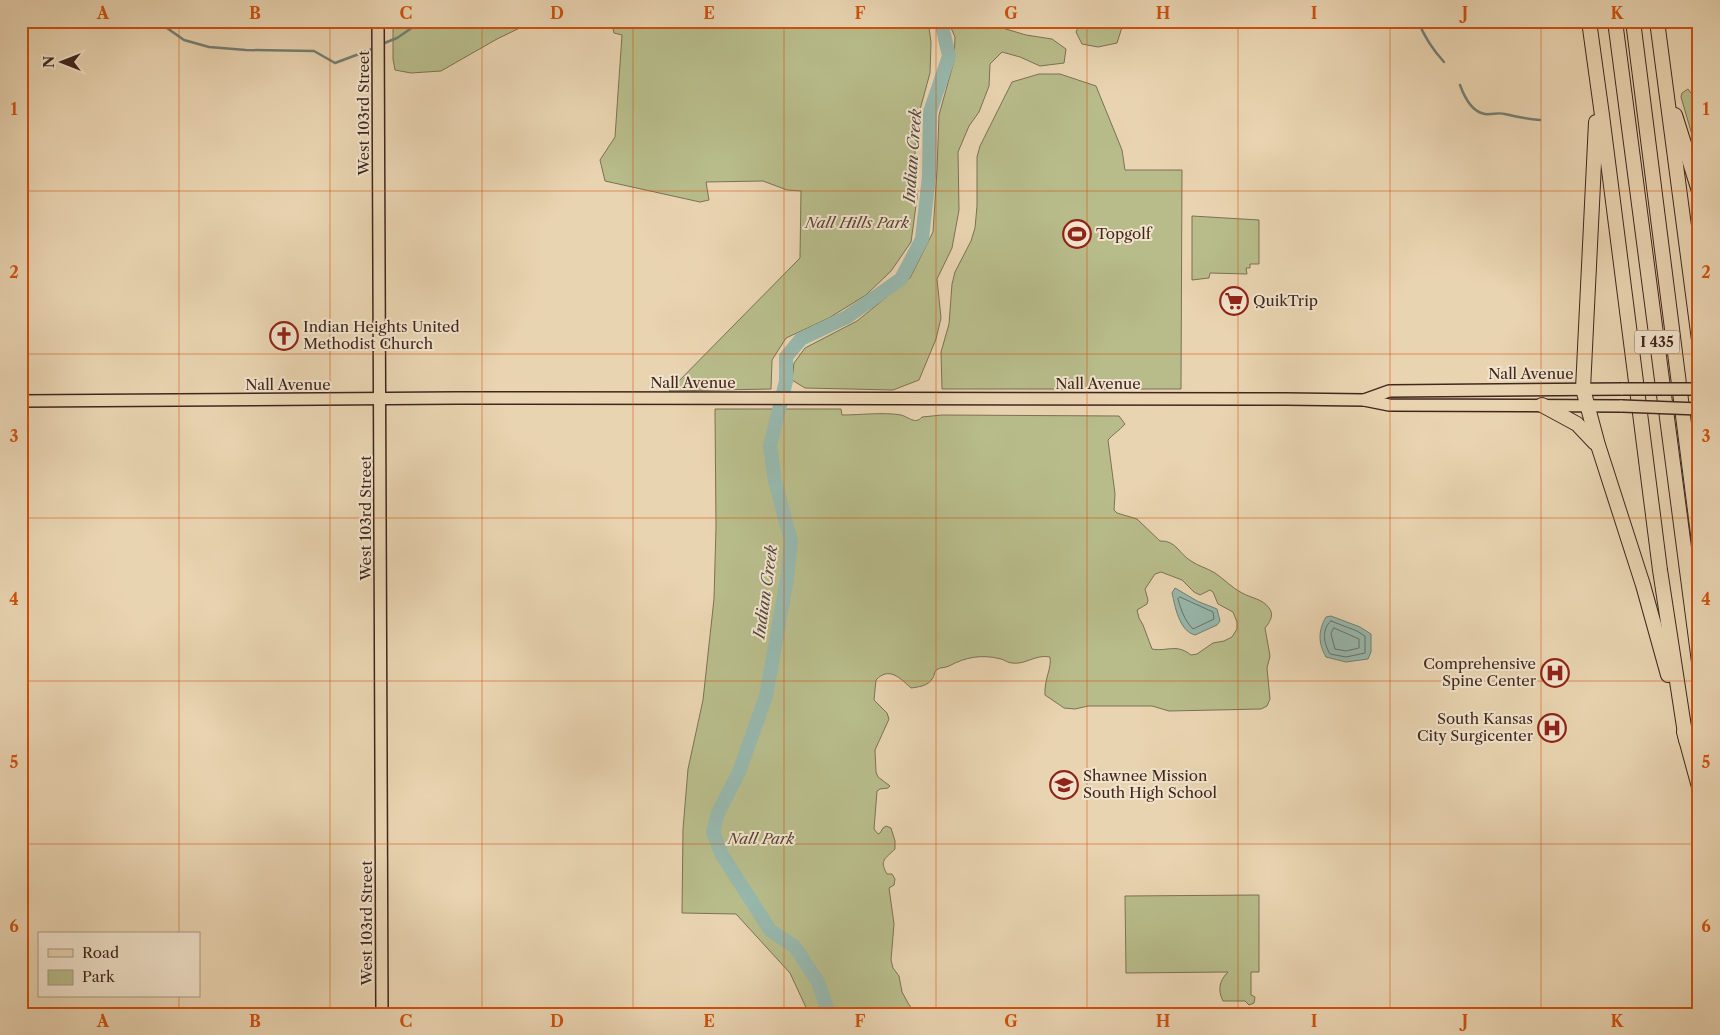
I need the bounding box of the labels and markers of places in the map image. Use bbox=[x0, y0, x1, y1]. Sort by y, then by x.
sports icon: Topgolf bbox=[1062, 219, 1092, 249]
place label: Topgolf bbox=[1096, 224, 1153, 243]
supermarket icon: QuikTrip bbox=[1219, 286, 1249, 316]
place label: QuikTrip bbox=[1253, 291, 1318, 310]
place label: Indian Heights United Methodist Church bbox=[303, 317, 460, 353]
church icon: Indian Heights United Methodist Church bbox=[269, 321, 299, 351]
place label: Comprehensive Spine Center bbox=[1423, 654, 1537, 690]
hospital icon: Comprehensive Spine Center bbox=[1540, 658, 1570, 688]
place label: South Kansas City Surgicenter bbox=[1417, 709, 1534, 745]
hospital icon: South Kansas City Surgicenter bbox=[1537, 713, 1567, 743]
place label: Shawnee Mission South High School bbox=[1083, 766, 1217, 802]
school or university icon: Shawnee Mission South High School bbox=[1049, 770, 1079, 800]

